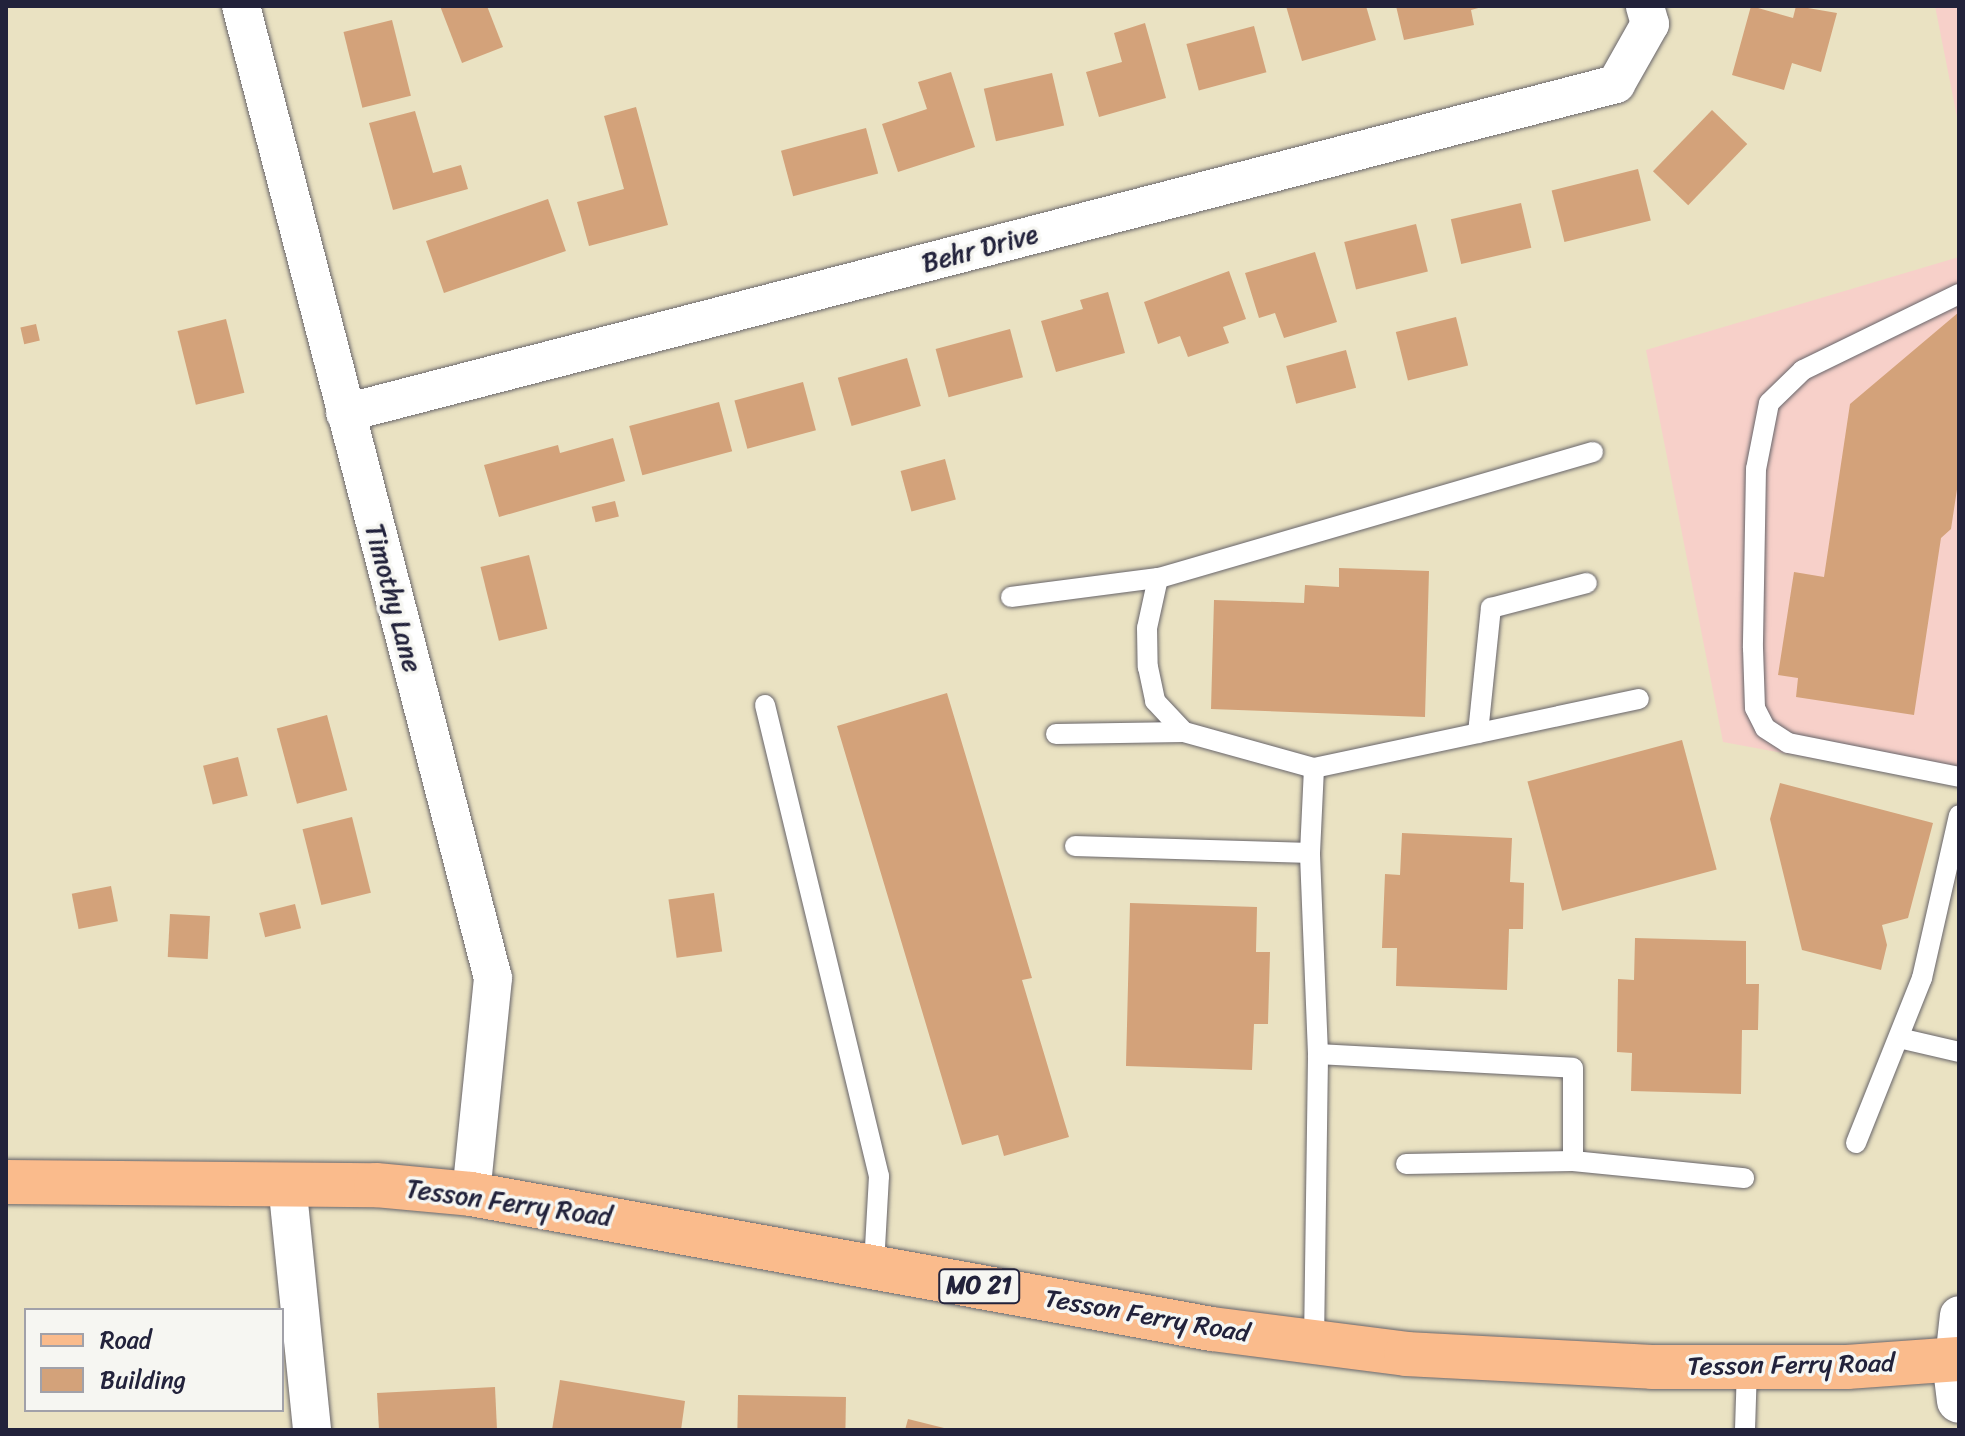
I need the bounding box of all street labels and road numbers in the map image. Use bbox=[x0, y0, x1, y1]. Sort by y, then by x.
street label: Behr Drive bbox=[918, 218, 1042, 280]
street label: Timothy Lane bbox=[358, 520, 428, 676]
street label: Tesson Ferry Road bbox=[404, 1173, 614, 1233]
road number: MO 21 bbox=[937, 1266, 1021, 1306]
street label: Tesson Ferry Road bbox=[1042, 1283, 1252, 1349]
street label: Tesson Ferry Road bbox=[1687, 1348, 1895, 1382]

